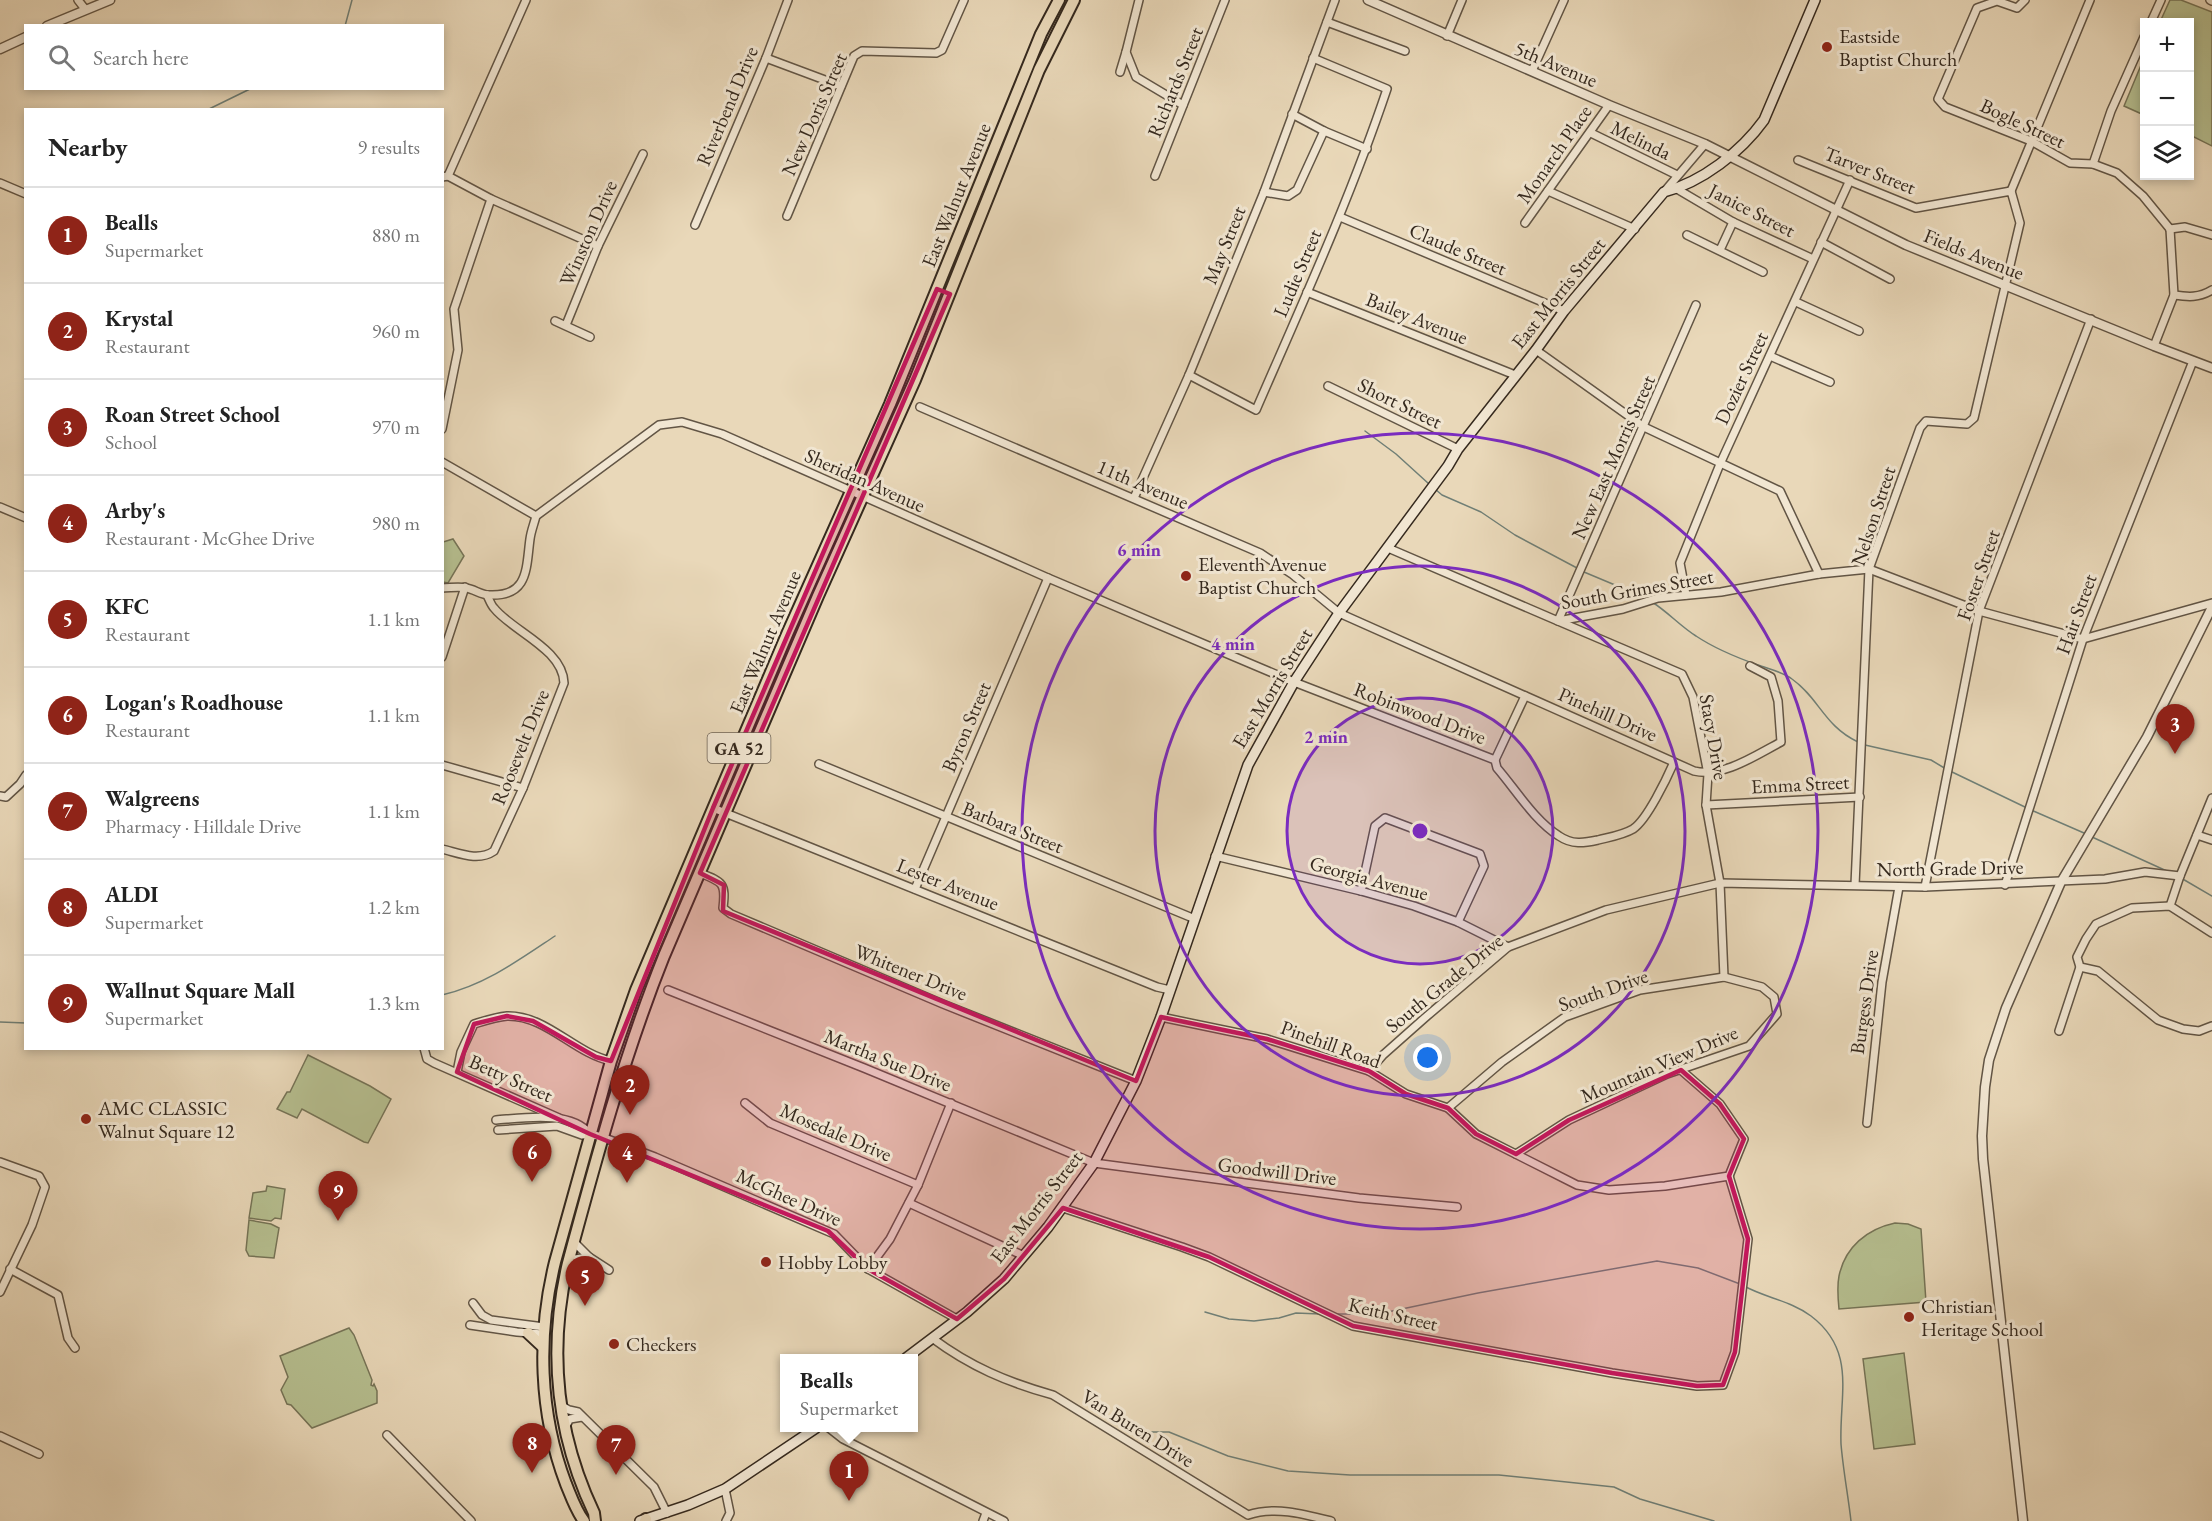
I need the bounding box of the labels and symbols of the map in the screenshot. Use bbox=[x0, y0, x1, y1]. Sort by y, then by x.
street label: Richards Street bbox=[1141, 22, 1209, 141]
place label: Eastside Baptist Church bbox=[1839, 23, 1957, 72]
street label: 5th Avenue bbox=[1511, 35, 1602, 93]
marker: Eastside Baptist Church bbox=[1820, 40, 1834, 54]
street label: Riverbend Drive bbox=[690, 42, 764, 170]
street label: New Doris Street bbox=[775, 48, 853, 180]
street label: Bogle Street bbox=[1976, 92, 2070, 154]
street label: Monarch Place bbox=[1511, 99, 1598, 208]
street label: Melinda bbox=[1607, 114, 1675, 166]
street label: East Walnut Avenue bbox=[915, 119, 997, 271]
street label: Tarver Street bbox=[1820, 140, 1920, 200]
street label: Winston Drive bbox=[553, 176, 623, 290]
street label: Janice Street bbox=[1703, 176, 1800, 243]
street label: May Street bbox=[1197, 201, 1252, 288]
street label: Claude Street bbox=[1405, 217, 1511, 281]
street label: Fields Avenue bbox=[1920, 222, 2028, 286]
street label: Ludie Street bbox=[1267, 224, 1327, 321]
street label: East Morris Street bbox=[1505, 232, 1611, 354]
street label: Bailey Avenue bbox=[1362, 286, 1472, 350]
street label: Dozier Street bbox=[1708, 327, 1774, 429]
street label: New East Morris Street bbox=[1565, 370, 1661, 543]
street label: Short Street bbox=[1354, 371, 1447, 435]
street label: Sheridan Avenue bbox=[801, 442, 929, 518]
street label: 11th Avenue bbox=[1093, 453, 1193, 515]
street label: Nelson Street bbox=[1845, 462, 1902, 569]
street label: Foster Street bbox=[1950, 525, 2006, 624]
text: 6 min bbox=[1117, 538, 1161, 561]
place label: Eleventh Avenue Baptist Church bbox=[1198, 551, 1327, 600]
street label: South Grimes Street bbox=[1559, 563, 1716, 615]
street label: East Walnut Avenue bbox=[723, 566, 807, 718]
marker: Eleventh Avenue Baptist Church bbox=[1179, 569, 1193, 583]
street label: Hair Street bbox=[2049, 570, 2103, 658]
street label: East Morris Street bbox=[1226, 623, 1318, 753]
text: 4 min bbox=[1211, 632, 1255, 655]
street label: Robinwood Drive bbox=[1350, 676, 1490, 750]
street label: Byron Street bbox=[935, 677, 997, 776]
street label: Pinehill Drive bbox=[1554, 681, 1662, 747]
street label: Roosevelt Drive bbox=[485, 685, 555, 809]
street label: Stacy Drive bbox=[1694, 692, 1734, 782]
pin: 3 bbox=[2156, 704, 2194, 754]
text: 2 min bbox=[1304, 725, 1348, 748]
road number: GA 52 bbox=[708, 733, 771, 763]
street label: Emma Street bbox=[1750, 768, 1850, 800]
street label: Barbara Street bbox=[959, 795, 1068, 859]
centre of rings bbox=[1410, 821, 1430, 841]
street label: Georgia Avenue bbox=[1307, 850, 1431, 906]
street label: Lester Avenue bbox=[893, 852, 1003, 916]
street label: North Grade Drive bbox=[1876, 854, 2024, 882]
street label: South Grade Drive bbox=[1380, 927, 1508, 1038]
street label: Whitener Drive bbox=[851, 938, 971, 1006]
street label: Burgess Drive bbox=[1844, 948, 1884, 1056]
street label: South Drive bbox=[1555, 962, 1651, 1017]
street label: Pinehill Road bbox=[1277, 1014, 1386, 1074]
street label: Mountain View Drive bbox=[1576, 1019, 1742, 1109]
street label: Martha Sue Drive bbox=[820, 1023, 956, 1097]
your location bbox=[1413, 1043, 1442, 1072]
street label: Betty Street bbox=[465, 1048, 558, 1108]
pin: 2 bbox=[610, 1066, 650, 1115]
place label: AMC CLASSIC Walnut Square 12 bbox=[97, 1095, 235, 1144]
street label: Mosedale Drive bbox=[776, 1097, 896, 1167]
marker: AMC CLASSIC Walnut Square 12 bbox=[79, 1112, 93, 1126]
pin: 6 bbox=[512, 1132, 552, 1182]
pin: 4 bbox=[608, 1134, 646, 1183]
street label: East Morris Street bbox=[984, 1145, 1088, 1268]
street label: Goodwill Drive bbox=[1216, 1151, 1338, 1191]
street label: McGhee Drive bbox=[732, 1162, 846, 1232]
pin: 9 bbox=[318, 1172, 358, 1221]
place label: Hobby Lobby bbox=[778, 1249, 888, 1275]
marker: Hobby Lobby bbox=[759, 1255, 773, 1269]
pin: 5 bbox=[566, 1256, 604, 1306]
street label: Keith Street bbox=[1346, 1291, 1441, 1337]
place label: Christian Heritage School bbox=[1921, 1293, 2044, 1342]
marker: Christian Heritage School bbox=[1902, 1310, 1916, 1324]
place label: Checkers bbox=[626, 1331, 697, 1357]
marker: Checkers bbox=[607, 1337, 621, 1351]
street label: Van Buren Drive bbox=[1077, 1383, 1199, 1473]
pin: 8 bbox=[512, 1424, 552, 1473]
pin: 7 bbox=[596, 1426, 636, 1475]
pin: 1 bbox=[830, 1452, 868, 1501]

